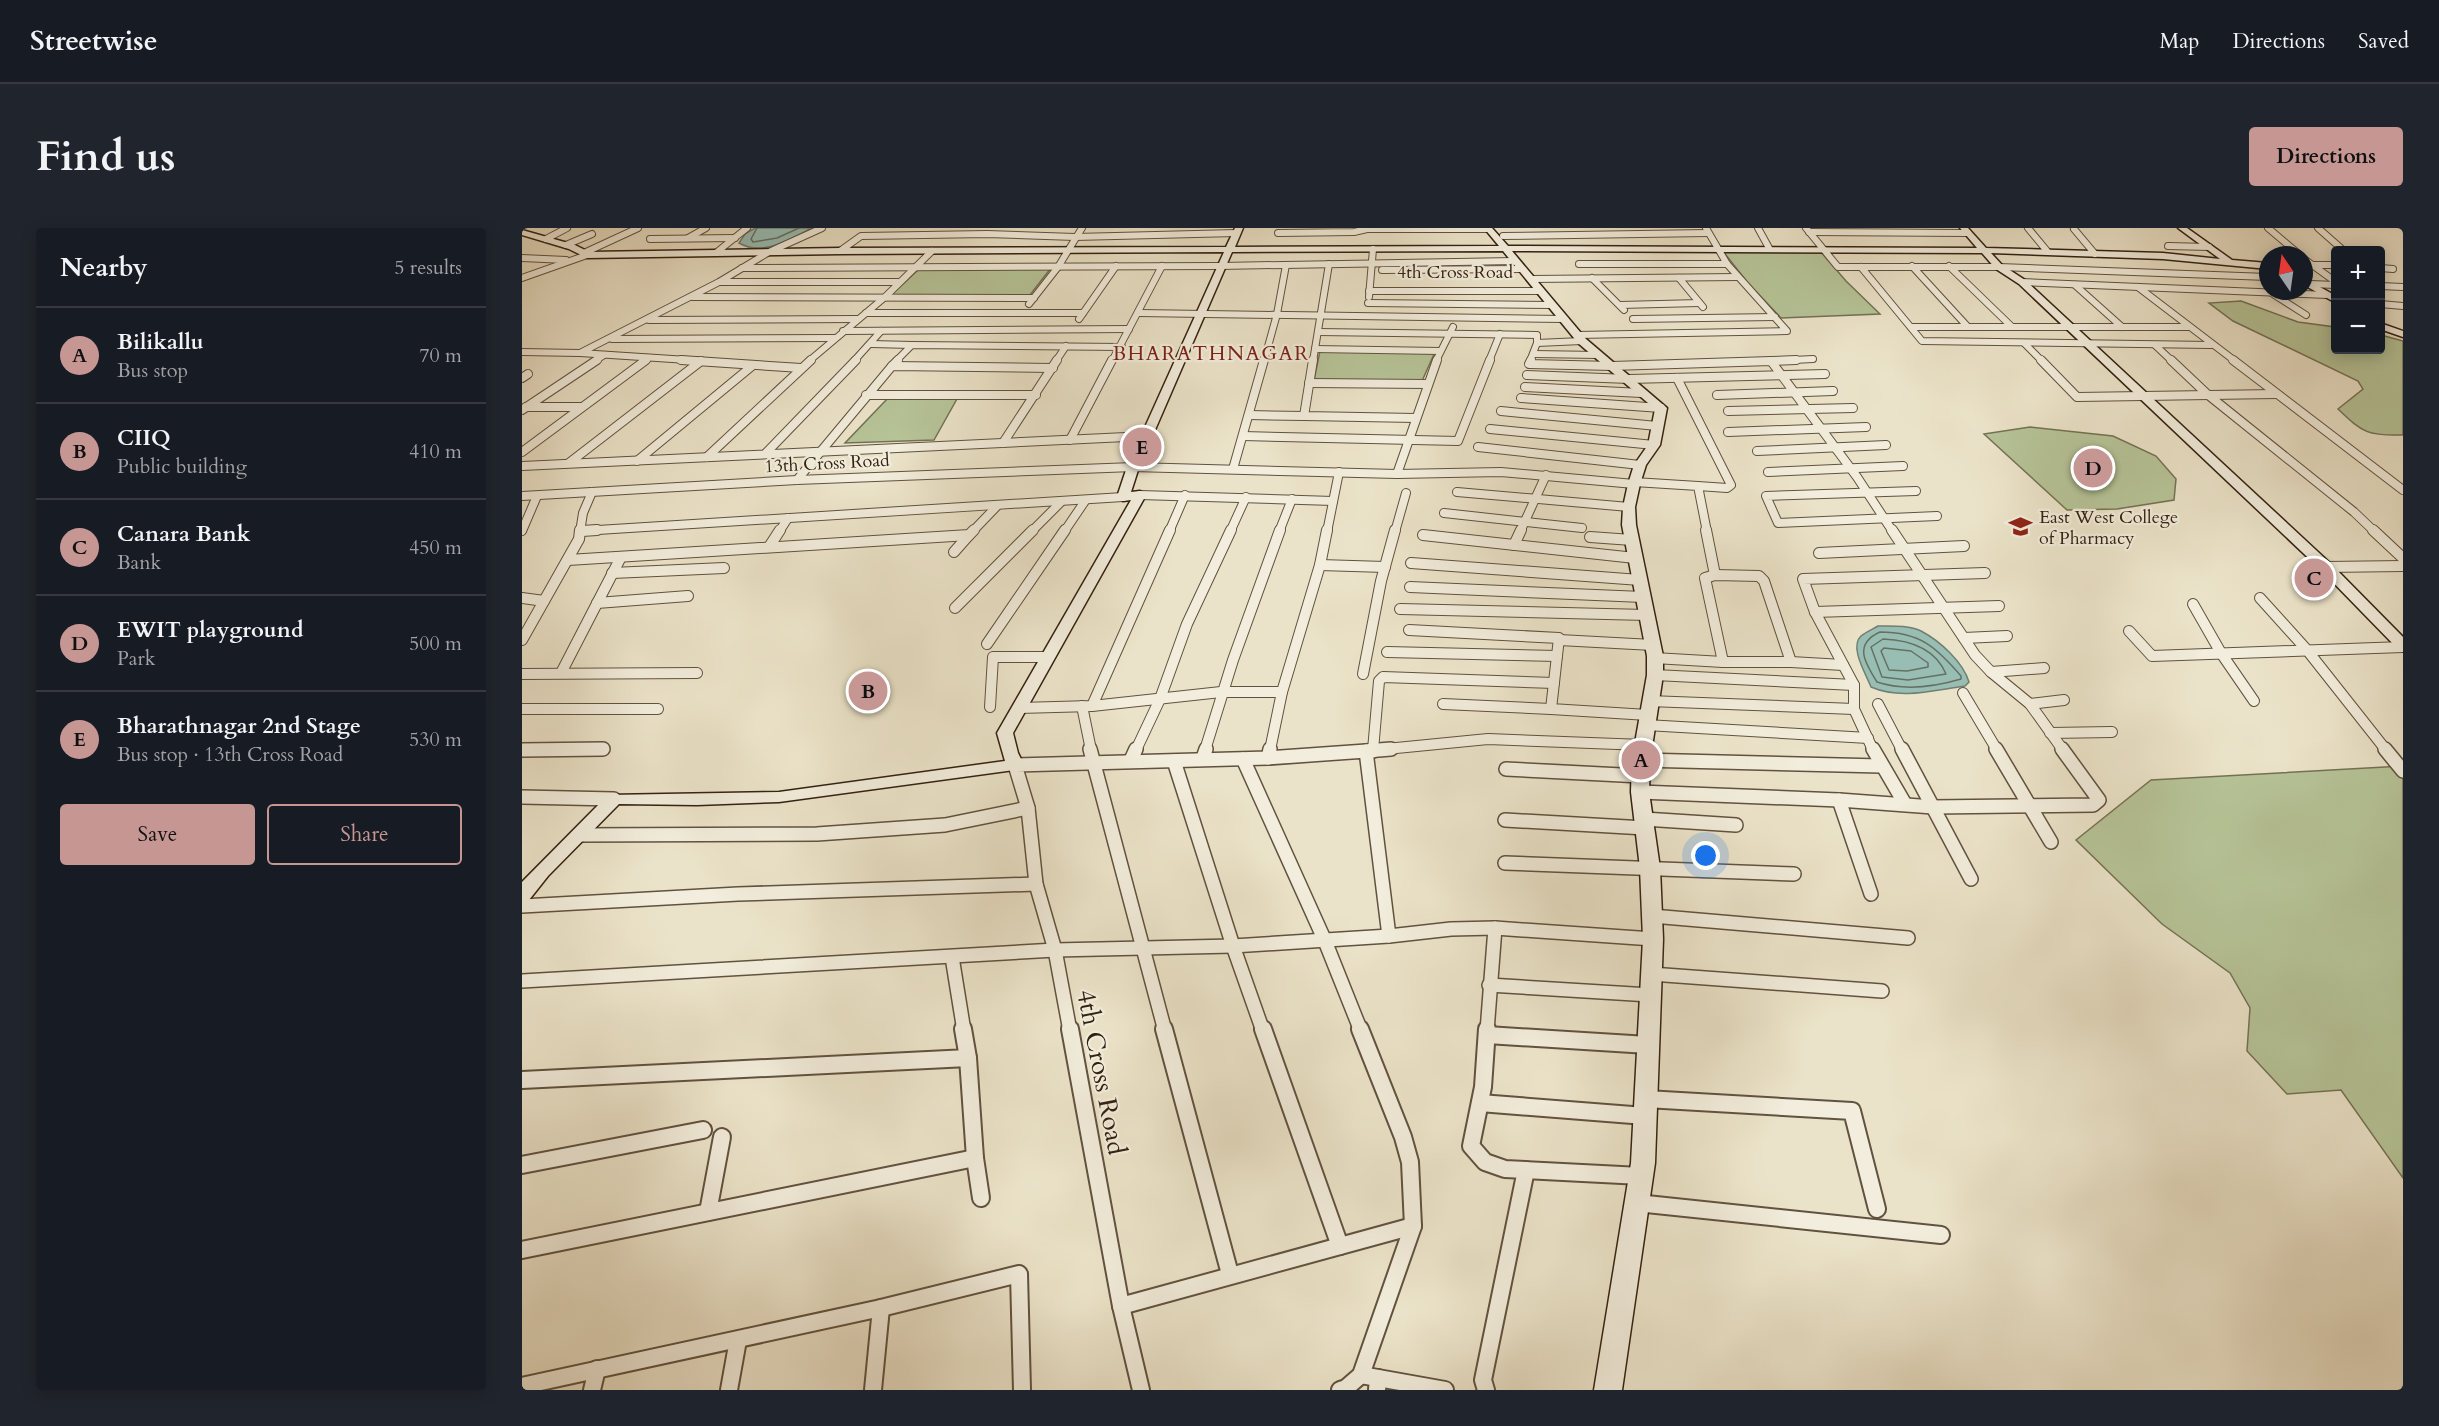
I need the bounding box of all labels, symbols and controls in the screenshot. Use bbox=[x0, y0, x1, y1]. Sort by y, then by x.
text: Streetwise bbox=[30, 22, 158, 60]
text: Map bbox=[2159, 27, 2199, 56]
text: Directions bbox=[2232, 27, 2325, 56]
text: Saved bbox=[2358, 27, 2409, 56]
button: Directions bbox=[2249, 127, 2403, 186]
text: Find us bbox=[36, 128, 176, 185]
north arrow bbox=[2259, 246, 2313, 300]
map controls bbox=[2331, 246, 2385, 354]
button: + bbox=[2331, 246, 2385, 300]
text: Nearby bbox=[60, 250, 148, 285]
text: 5 results bbox=[394, 254, 462, 281]
street label: 4th Cross Road bbox=[1397, 260, 1513, 285]
button: − bbox=[2331, 300, 2385, 354]
text: Bilikallu bbox=[117, 327, 204, 357]
district label: BHARATHNAGAR bbox=[1112, 340, 1310, 367]
text: A bbox=[72, 342, 87, 369]
text: 70 m bbox=[419, 342, 462, 369]
text: Bus stop bbox=[117, 357, 188, 384]
text: CIIQ bbox=[117, 423, 171, 453]
pin: E bbox=[1122, 424, 1162, 470]
text: B bbox=[72, 438, 87, 465]
text: 410 m bbox=[409, 438, 462, 465]
pin: D bbox=[2074, 446, 2112, 490]
street label: 13th Cross Road bbox=[764, 448, 891, 479]
text: Public building bbox=[117, 453, 247, 480]
place label: East West College of Pharmacy bbox=[2039, 505, 2178, 551]
school or university icon: East West College of Pharmacy bbox=[2008, 514, 2034, 540]
text: Canara Bank bbox=[117, 519, 250, 549]
text: C bbox=[72, 534, 87, 561]
text: 450 m bbox=[409, 534, 462, 561]
text: Bank bbox=[117, 549, 161, 576]
pin: C bbox=[2294, 556, 2334, 600]
text: EWIT playground bbox=[117, 615, 303, 645]
text: D bbox=[71, 630, 88, 657]
text: 500 m bbox=[409, 630, 462, 657]
text: Park bbox=[117, 645, 155, 672]
pin: B bbox=[848, 668, 888, 714]
text: Bharathnagar 2nd Stage bbox=[117, 711, 361, 741]
text: E bbox=[73, 726, 86, 753]
text: 530 m bbox=[409, 726, 462, 753]
pin: A bbox=[1622, 738, 1660, 782]
text: Bus stop · 13th Cross Road bbox=[117, 741, 343, 768]
button: Save bbox=[60, 804, 255, 865]
button: Share bbox=[267, 804, 462, 865]
your location bbox=[1691, 841, 1720, 870]
street label: 4th Cross Road bbox=[1068, 986, 1135, 1158]

